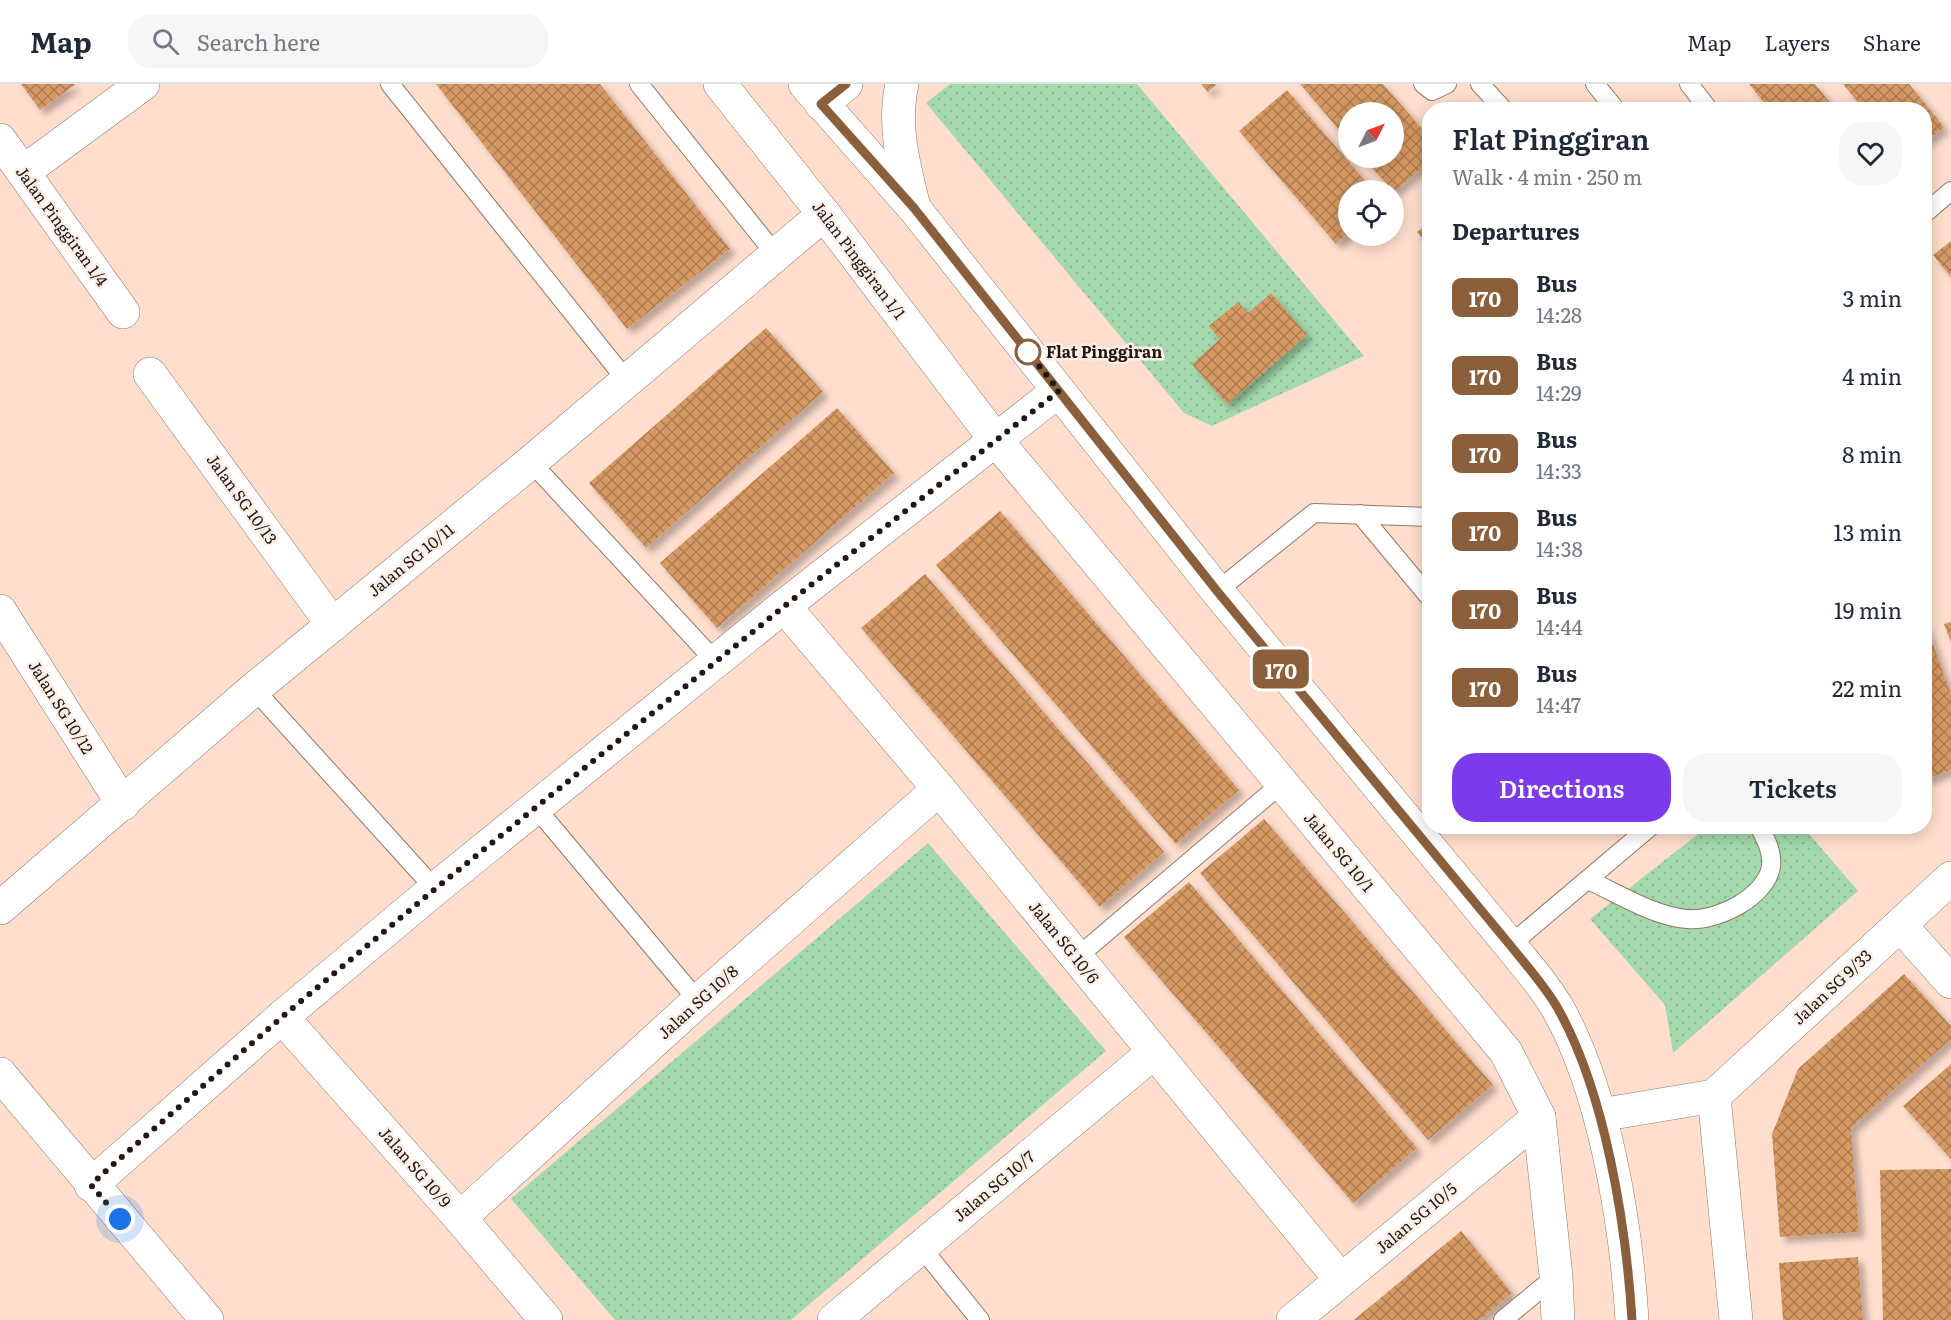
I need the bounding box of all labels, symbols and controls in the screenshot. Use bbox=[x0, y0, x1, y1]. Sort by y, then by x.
search box bbox=[128, 14, 548, 68]
text: Map bbox=[30, 20, 92, 62]
icon: search bbox=[149, 25, 182, 58]
text: Search here bbox=[197, 25, 320, 58]
text: Map bbox=[1687, 26, 1732, 57]
text: Layers bbox=[1765, 26, 1830, 57]
text: Share bbox=[1863, 26, 1921, 57]
north arrow bbox=[1338, 102, 1404, 168]
map controls bbox=[1338, 102, 1404, 246]
text: Flat Pinggiran bbox=[1452, 117, 1650, 159]
button: heart bbox=[1839, 122, 1902, 185]
street label: Jalan Pinggiran 1/4 bbox=[11, 160, 115, 291]
text: Walk · 4 min · 250 m bbox=[1452, 161, 1642, 191]
button: locate bbox=[1338, 180, 1404, 246]
street label: Jalan Pinggiran 1/1 bbox=[807, 195, 913, 324]
text: Departures bbox=[1452, 214, 1579, 247]
text: Bus bbox=[1536, 266, 1577, 299]
text: 3 min bbox=[1842, 281, 1902, 314]
text: 170 bbox=[1469, 282, 1501, 313]
text: 14:28 bbox=[1536, 299, 1582, 329]
marker: Flat Pinggiran bbox=[1015, 339, 1041, 365]
place label: Flat Pinggiran bbox=[1046, 339, 1162, 363]
text: Bus bbox=[1536, 344, 1577, 377]
text: 4 min bbox=[1842, 359, 1902, 392]
text: 170 bbox=[1469, 360, 1501, 391]
text: 14:29 bbox=[1536, 377, 1581, 407]
text: Bus bbox=[1536, 422, 1577, 455]
text: 8 min bbox=[1842, 437, 1902, 470]
text: 170 bbox=[1469, 438, 1501, 469]
street label: Jalan SG 10/13 bbox=[202, 448, 284, 549]
text: 14:33 bbox=[1536, 455, 1582, 485]
text: Bus bbox=[1536, 500, 1577, 533]
text: 13 min bbox=[1833, 515, 1902, 548]
text: 170 bbox=[1469, 516, 1501, 547]
street label: Jalan SG 10/11 bbox=[362, 517, 459, 602]
text: 14:38 bbox=[1536, 533, 1583, 563]
text: Bus bbox=[1536, 578, 1577, 611]
text: 19 min bbox=[1834, 593, 1902, 626]
text: 170 bbox=[1469, 594, 1501, 625]
text: 14:44 bbox=[1536, 611, 1583, 641]
line badge: 170 bbox=[1246, 650, 1316, 688]
text: 170 bbox=[1265, 654, 1297, 685]
street label: Jalan SG 10/12 bbox=[23, 655, 100, 758]
text: Bus bbox=[1536, 656, 1577, 689]
text: 22 min bbox=[1832, 671, 1902, 704]
text: 170 bbox=[1469, 672, 1501, 703]
text: 14:47 bbox=[1536, 689, 1581, 719]
button: Directions bbox=[1452, 753, 1671, 822]
button: Tickets bbox=[1683, 753, 1902, 822]
street label: Jalan SG 10/1 bbox=[1299, 806, 1381, 897]
street label: Jalan SG 10/6 bbox=[1024, 895, 1106, 988]
street label: Jalan SG 9/33 bbox=[1786, 943, 1876, 1030]
street label: Jalan SG 10/8 bbox=[652, 959, 743, 1044]
street label: Jalan SG 10/9 bbox=[374, 1121, 458, 1212]
street label: Jalan SG 10/7 bbox=[947, 1144, 1039, 1227]
street label: Jalan SG 10/5 bbox=[1369, 1176, 1461, 1259]
your location bbox=[105, 1204, 135, 1234]

